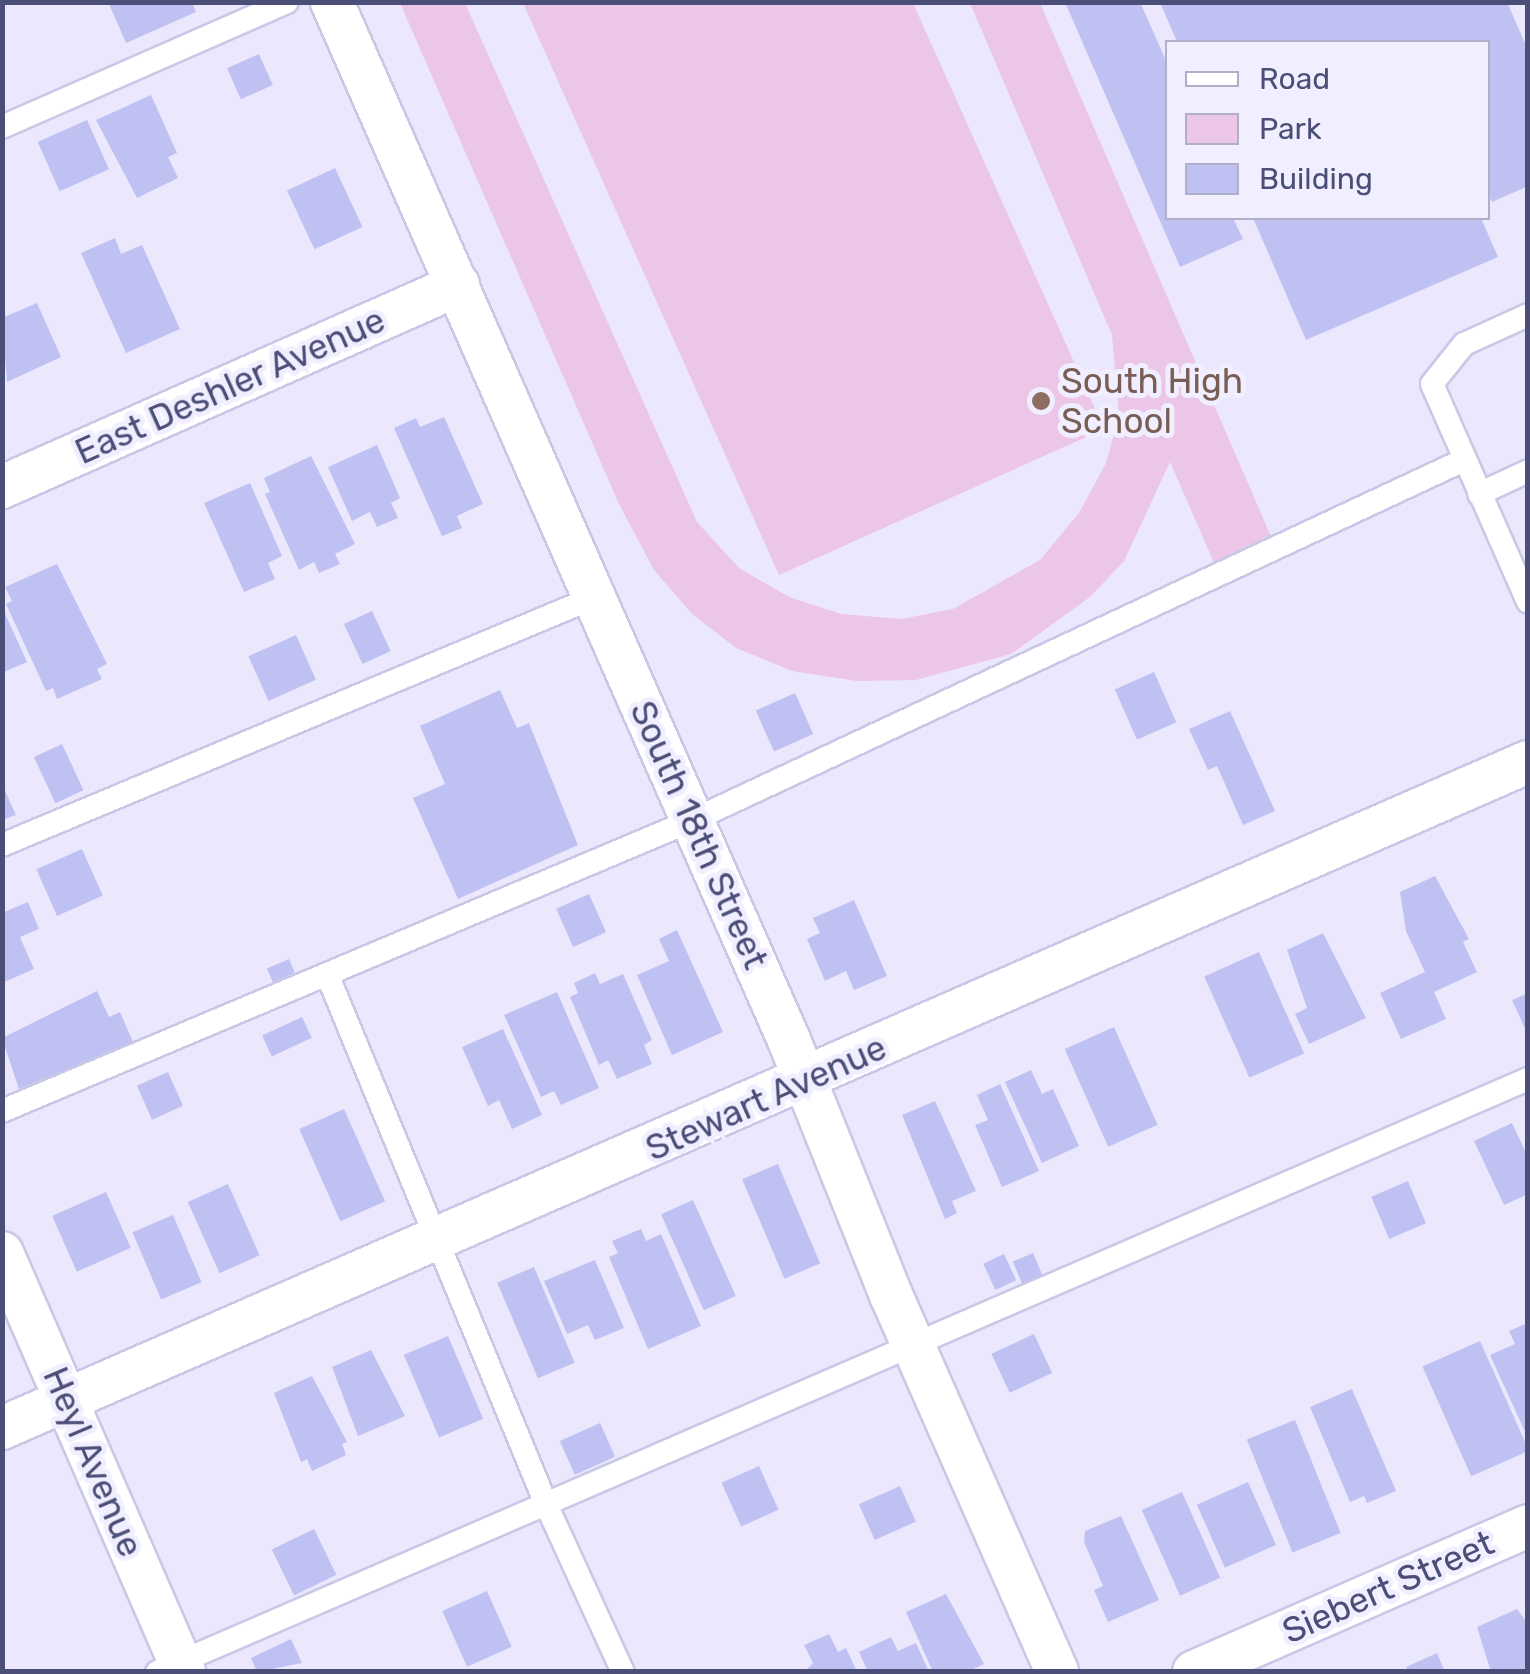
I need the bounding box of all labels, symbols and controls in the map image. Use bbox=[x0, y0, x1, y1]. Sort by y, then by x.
legend bbox=[1165, 40, 1490, 220]
text: Road bbox=[1259, 61, 1330, 97]
text: Park bbox=[1259, 111, 1321, 147]
text: Building bbox=[1259, 161, 1373, 197]
street label: East Deshler Avenue bbox=[68, 298, 392, 474]
place label: South High School bbox=[1061, 360, 1243, 442]
marker: South High School bbox=[1030, 390, 1052, 412]
street label: South 18th Street bbox=[621, 695, 777, 975]
street label: Stewart Avenue bbox=[639, 1026, 893, 1170]
street label: Heyl Avenue bbox=[34, 1360, 152, 1564]
street label: Siebert Street bbox=[1276, 1522, 1500, 1652]

